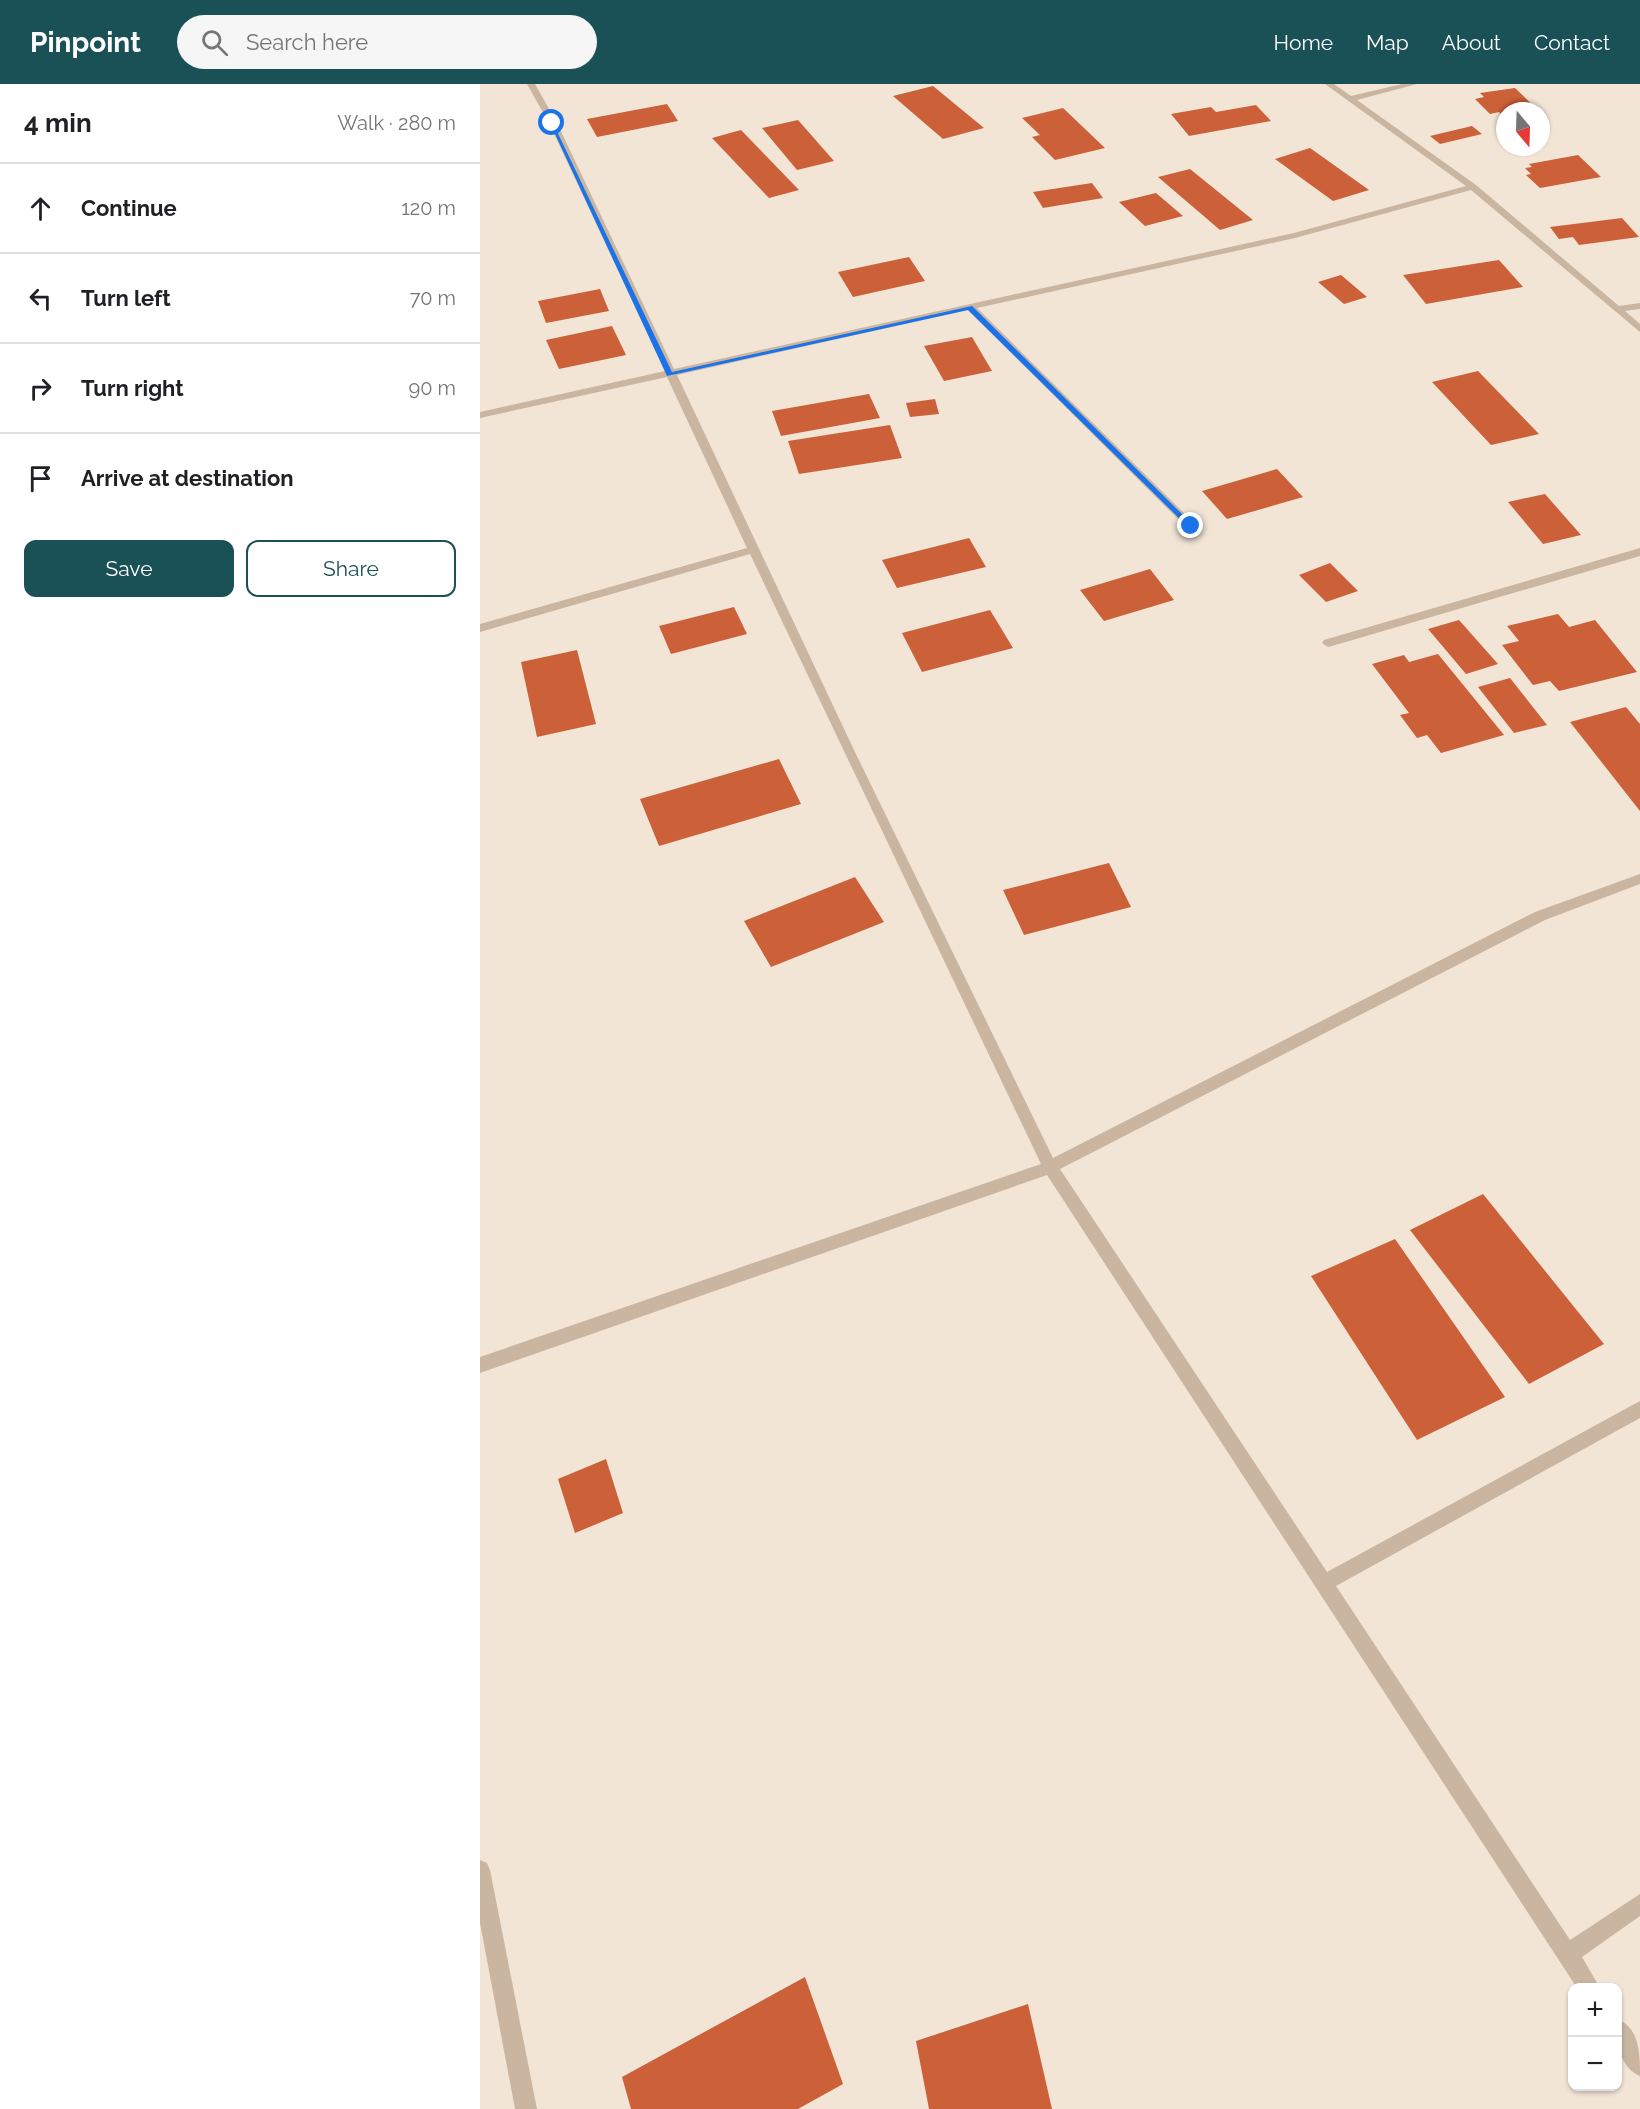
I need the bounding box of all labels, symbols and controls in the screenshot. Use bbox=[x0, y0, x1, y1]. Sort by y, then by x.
search box bbox=[177, 15, 597, 69]
text: Pinpoint bbox=[30, 26, 141, 59]
icon: search bbox=[198, 26, 231, 59]
text: Search here bbox=[246, 29, 368, 55]
text: Home bbox=[1274, 30, 1333, 55]
text: Map bbox=[1366, 30, 1409, 55]
text: About bbox=[1442, 30, 1501, 55]
text: Contact bbox=[1534, 30, 1610, 55]
north arrow bbox=[1496, 102, 1550, 156]
text: 4 min bbox=[24, 108, 92, 138]
route start bbox=[538, 109, 564, 135]
text: Walk · 280 m bbox=[337, 111, 456, 135]
icon: ahead bbox=[24, 192, 57, 225]
text: Continue bbox=[81, 195, 177, 221]
text: 120 m bbox=[401, 196, 456, 220]
icon: left bbox=[24, 282, 57, 315]
text: Turn left bbox=[81, 285, 171, 311]
text: 70 m bbox=[410, 286, 456, 310]
icon: right bbox=[24, 372, 57, 405]
text: Turn right bbox=[81, 375, 184, 401]
text: 90 m bbox=[409, 376, 456, 400]
icon: arrive bbox=[24, 462, 57, 495]
text: Arrive at destination bbox=[81, 465, 294, 491]
route end bbox=[1177, 512, 1203, 538]
button: Save bbox=[24, 540, 234, 597]
button: Share bbox=[246, 540, 456, 597]
map controls bbox=[1568, 1983, 1622, 2091]
button: + bbox=[1568, 1983, 1622, 2037]
button: − bbox=[1568, 2037, 1622, 2091]

